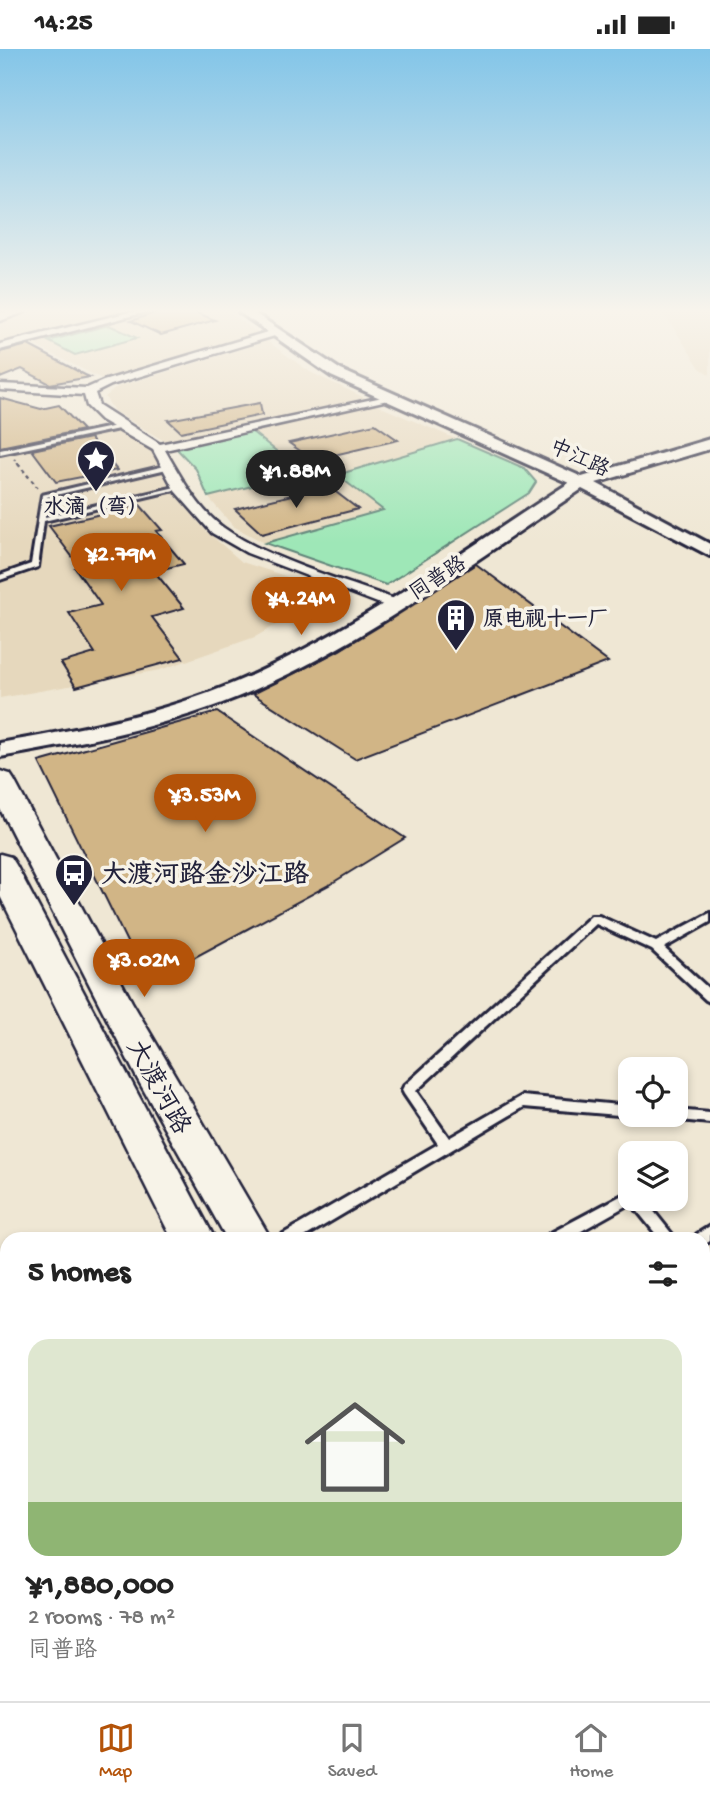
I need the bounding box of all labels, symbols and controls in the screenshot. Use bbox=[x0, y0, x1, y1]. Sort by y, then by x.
text: 14:25 bbox=[35, 9, 92, 40]
street label: 中江路 bbox=[545, 434, 613, 484]
place icon: 水滴（弯） bbox=[75, 438, 117, 493]
pin: ¥1.88M bbox=[239, 451, 353, 510]
text: ¥1.88M bbox=[262, 459, 330, 486]
place label: 水滴（弯） bbox=[44, 495, 149, 522]
pin: ¥2.79M bbox=[64, 533, 178, 593]
text: ¥2.79M bbox=[87, 542, 155, 569]
street label: 同普路 bbox=[405, 551, 472, 608]
pin: ¥4.24M bbox=[244, 577, 358, 637]
text: ¥4.24M bbox=[268, 586, 334, 613]
building icon: 原电视十一厂 bbox=[435, 597, 477, 652]
place label: 原电视十一厂 bbox=[483, 607, 609, 634]
pin: ¥3.53M bbox=[148, 775, 262, 834]
text: ¥3.53M bbox=[170, 783, 240, 810]
bus stop icon: 大渡河路金沙江路 bbox=[53, 852, 95, 907]
place label: 大渡河路金沙江路 bbox=[101, 860, 309, 893]
pin: ¥3.02M bbox=[87, 939, 201, 999]
text: ¥3.02M bbox=[109, 948, 179, 975]
street label: 大渡河路 bbox=[117, 1034, 197, 1141]
map controls bbox=[618, 1057, 688, 1211]
button: locate bbox=[618, 1057, 688, 1127]
button: layers bbox=[618, 1141, 688, 1211]
icon: filters bbox=[644, 1255, 682, 1293]
text: 5 homes bbox=[28, 1257, 130, 1292]
icon: home bbox=[292, 1384, 418, 1510]
text: ¥1,880,000 bbox=[28, 1570, 174, 1605]
text: 2 rooms · 78 m² bbox=[28, 1605, 175, 1632]
text: 同普路 bbox=[28, 1638, 97, 1665]
tab: Map bbox=[97, 1719, 135, 1784]
tab: Saved bbox=[328, 1719, 376, 1784]
tab: Home bbox=[569, 1719, 613, 1784]

